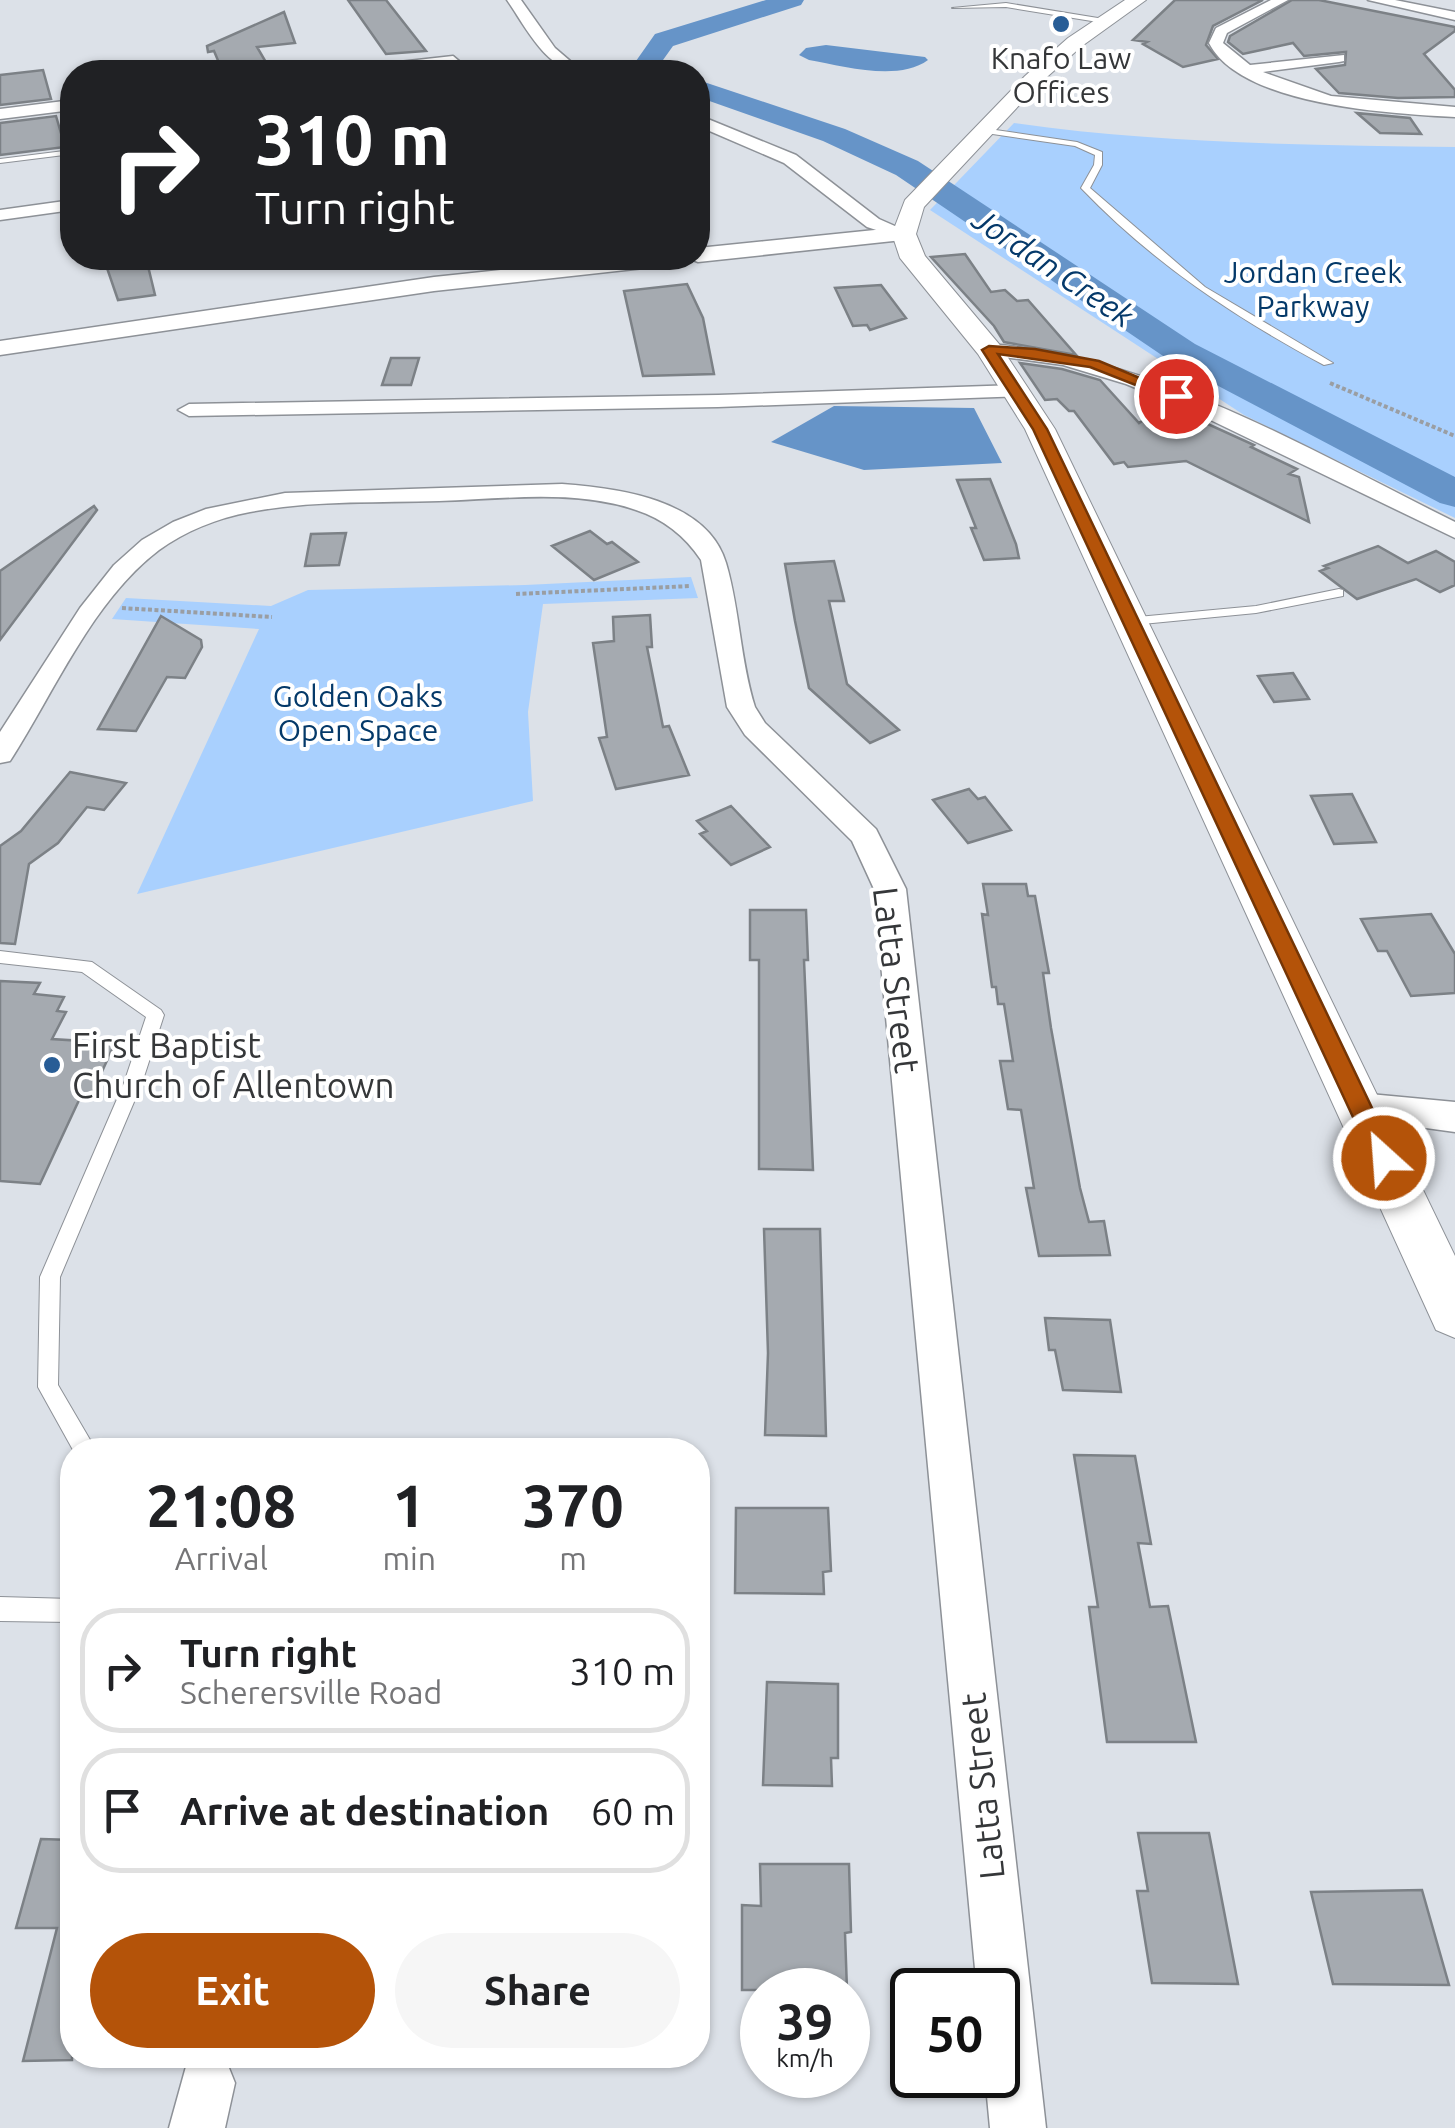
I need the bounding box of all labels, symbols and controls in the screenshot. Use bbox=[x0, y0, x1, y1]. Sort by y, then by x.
marker: Knafo Law Offices bbox=[1050, 13, 1072, 35]
place label: Knafo Law Offices bbox=[991, 41, 1131, 109]
icon: right bbox=[90, 100, 220, 230]
text: 310 m bbox=[255, 100, 450, 178]
text: Turn right bbox=[255, 182, 455, 233]
water label: Jordan Creek bbox=[965, 199, 1141, 334]
park label: Jordan Creek Parkway bbox=[1224, 255, 1402, 323]
pin bbox=[1134, 354, 1219, 439]
icon: arrive bbox=[1149, 369, 1204, 424]
park label: Golden Oaks Open Space bbox=[273, 679, 443, 747]
street label: Latta Street bbox=[866, 885, 928, 1075]
place label: First Baptist Church of Allentown bbox=[72, 1025, 394, 1105]
marker: First Baptist Church of Allentown bbox=[41, 1054, 63, 1076]
position arrow bbox=[1332, 1106, 1436, 1210]
text: 21:08 bbox=[146, 1471, 296, 1538]
text: 1 bbox=[392, 1471, 426, 1538]
text: 370 bbox=[522, 1471, 624, 1538]
text: Arrival bbox=[175, 1540, 268, 1576]
text: min bbox=[382, 1540, 436, 1576]
text: m bbox=[559, 1540, 587, 1576]
text: Turn right bbox=[180, 1632, 357, 1674]
icon: right bbox=[95, 1643, 150, 1698]
text: 310 m bbox=[569, 1650, 675, 1692]
text: Scherersville Road bbox=[180, 1674, 442, 1710]
street label: Latta Street bbox=[952, 1691, 1012, 1881]
icon: arrive bbox=[95, 1783, 150, 1838]
text: Arrive at destination bbox=[180, 1790, 549, 1832]
text: 60 m bbox=[591, 1790, 675, 1832]
button: Exit bbox=[90, 1933, 375, 2048]
button: Share bbox=[395, 1933, 680, 2048]
speed limit sign: 50 bbox=[890, 1968, 1020, 2098]
text: 39 bbox=[777, 1993, 833, 2049]
text: km/h bbox=[776, 2044, 834, 2072]

